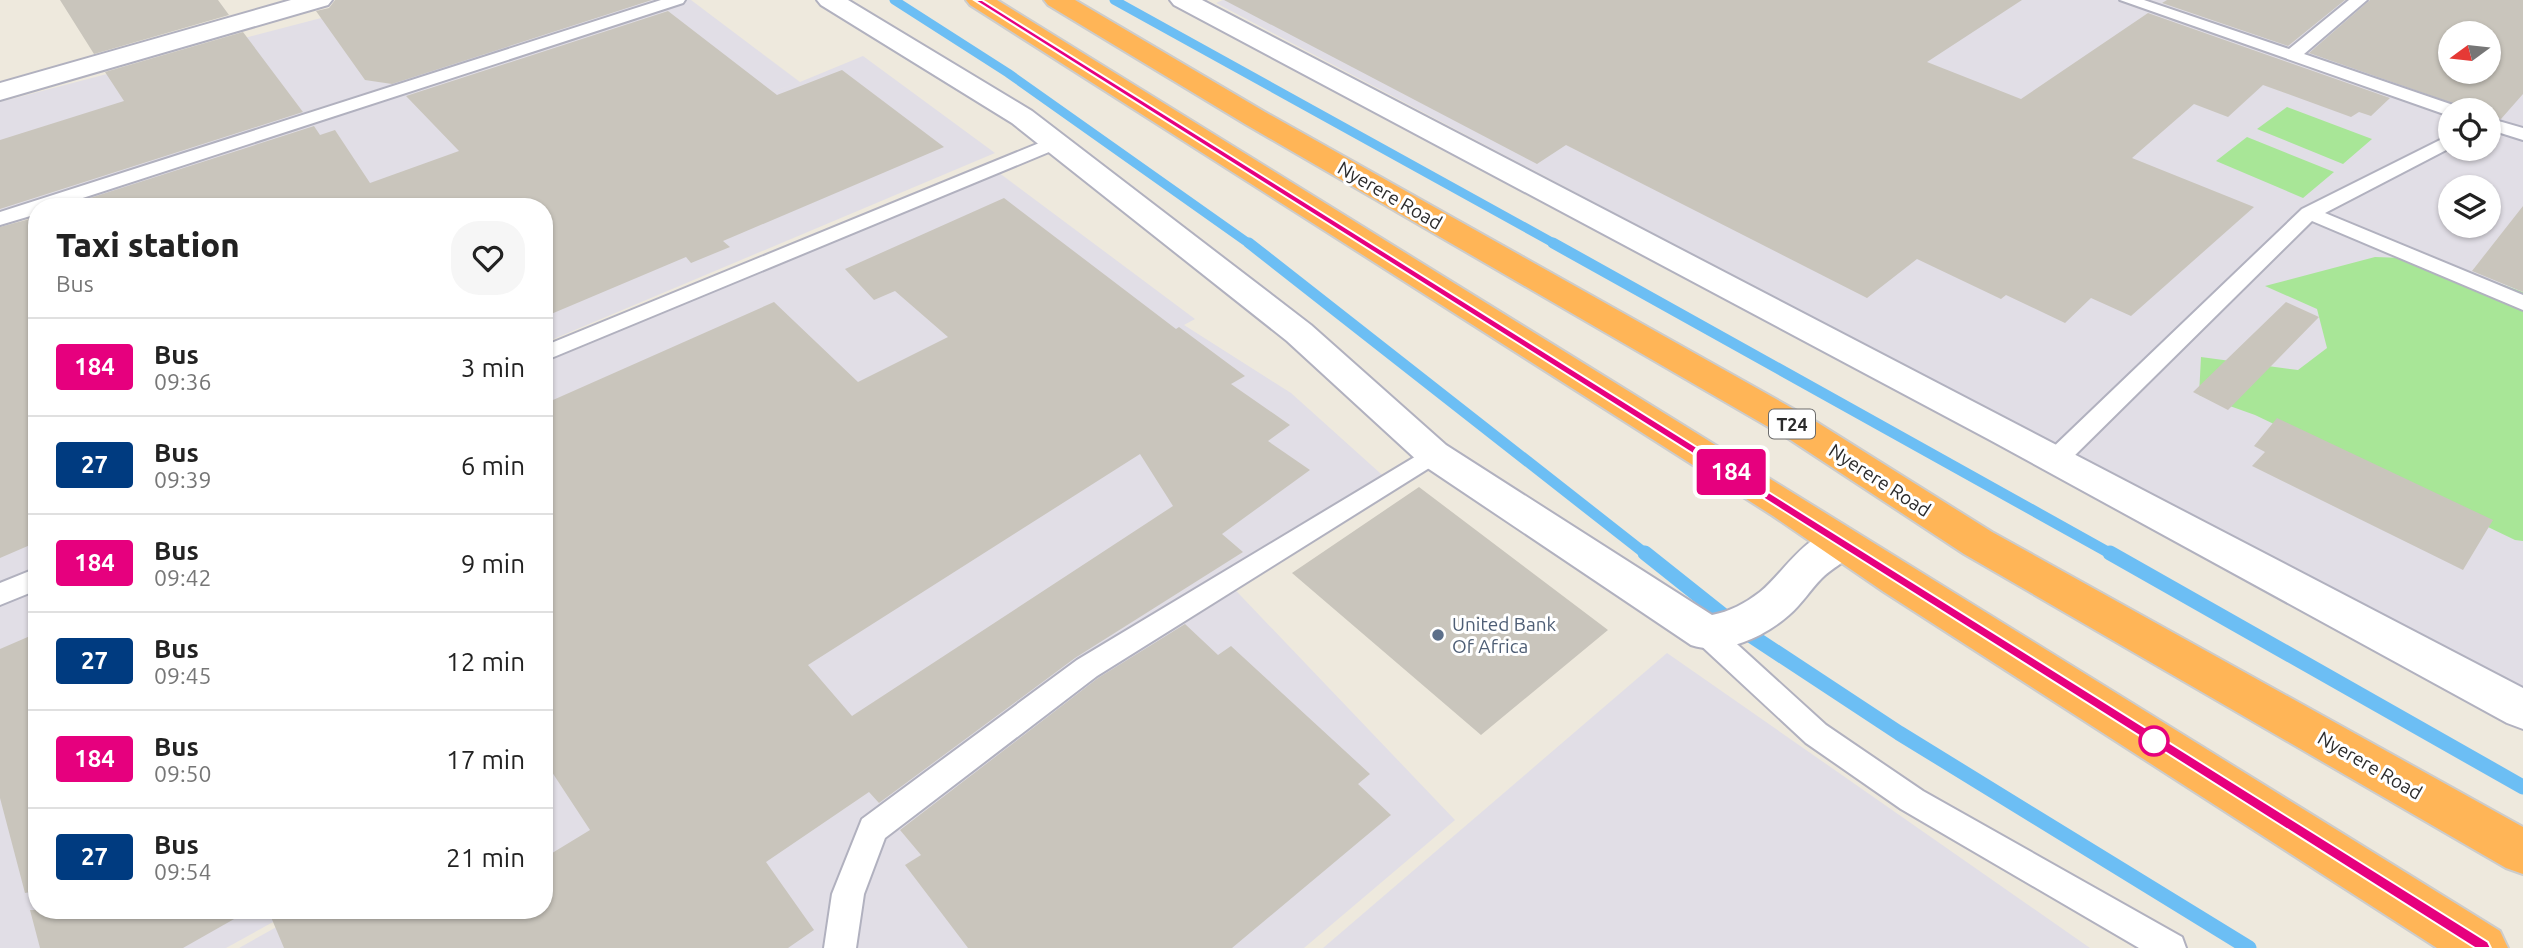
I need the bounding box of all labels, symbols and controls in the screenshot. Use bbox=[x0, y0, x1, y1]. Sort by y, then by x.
north arrow bbox=[2438, 21, 2501, 84]
map controls bbox=[2438, 21, 2501, 238]
button: locate bbox=[2438, 98, 2501, 161]
street label: Nyerere Road bbox=[1334, 156, 1446, 234]
button: layers bbox=[2438, 175, 2501, 238]
button: heart bbox=[451, 221, 525, 295]
text: Taxi station bbox=[56, 226, 240, 263]
text: Bus bbox=[56, 271, 94, 296]
text: Bus bbox=[154, 340, 199, 369]
text: 184 bbox=[74, 353, 115, 380]
text: 3 min bbox=[461, 353, 525, 382]
text: 09:36 bbox=[154, 369, 212, 394]
road number: T24 bbox=[1769, 410, 1815, 438]
text: Bus bbox=[154, 438, 199, 467]
street label: Nyerere Road bbox=[1825, 439, 1935, 521]
line badge: 184 bbox=[1691, 449, 1771, 495]
text: 27 bbox=[81, 451, 108, 478]
text: 6 min bbox=[461, 451, 525, 480]
text: 184 bbox=[1711, 458, 1751, 485]
text: 09:39 bbox=[154, 467, 212, 492]
text: Bus bbox=[154, 536, 199, 565]
text: 184 bbox=[74, 549, 115, 576]
text: 9 min bbox=[461, 549, 525, 578]
text: 09:42 bbox=[154, 565, 212, 590]
place label: United Bank Of Africa bbox=[1452, 613, 1557, 657]
marker: United Bank Of Africa bbox=[1430, 627, 1446, 643]
text: Bus bbox=[154, 634, 199, 663]
text: 27 bbox=[81, 647, 108, 674]
text: 12 min bbox=[446, 647, 525, 676]
text: 09:45 bbox=[154, 663, 212, 688]
unlabelled marker bbox=[2139, 726, 2169, 756]
street label: Nyerere Road bbox=[2314, 726, 2426, 804]
text: Bus bbox=[154, 732, 199, 761]
text: 184 bbox=[74, 745, 115, 772]
text: 17 min bbox=[446, 745, 525, 774]
text: 09:50 bbox=[154, 761, 212, 786]
text: Bus bbox=[154, 830, 199, 859]
text: 27 bbox=[81, 843, 108, 870]
text: 21 min bbox=[446, 843, 525, 872]
text: 09:54 bbox=[154, 859, 212, 884]

